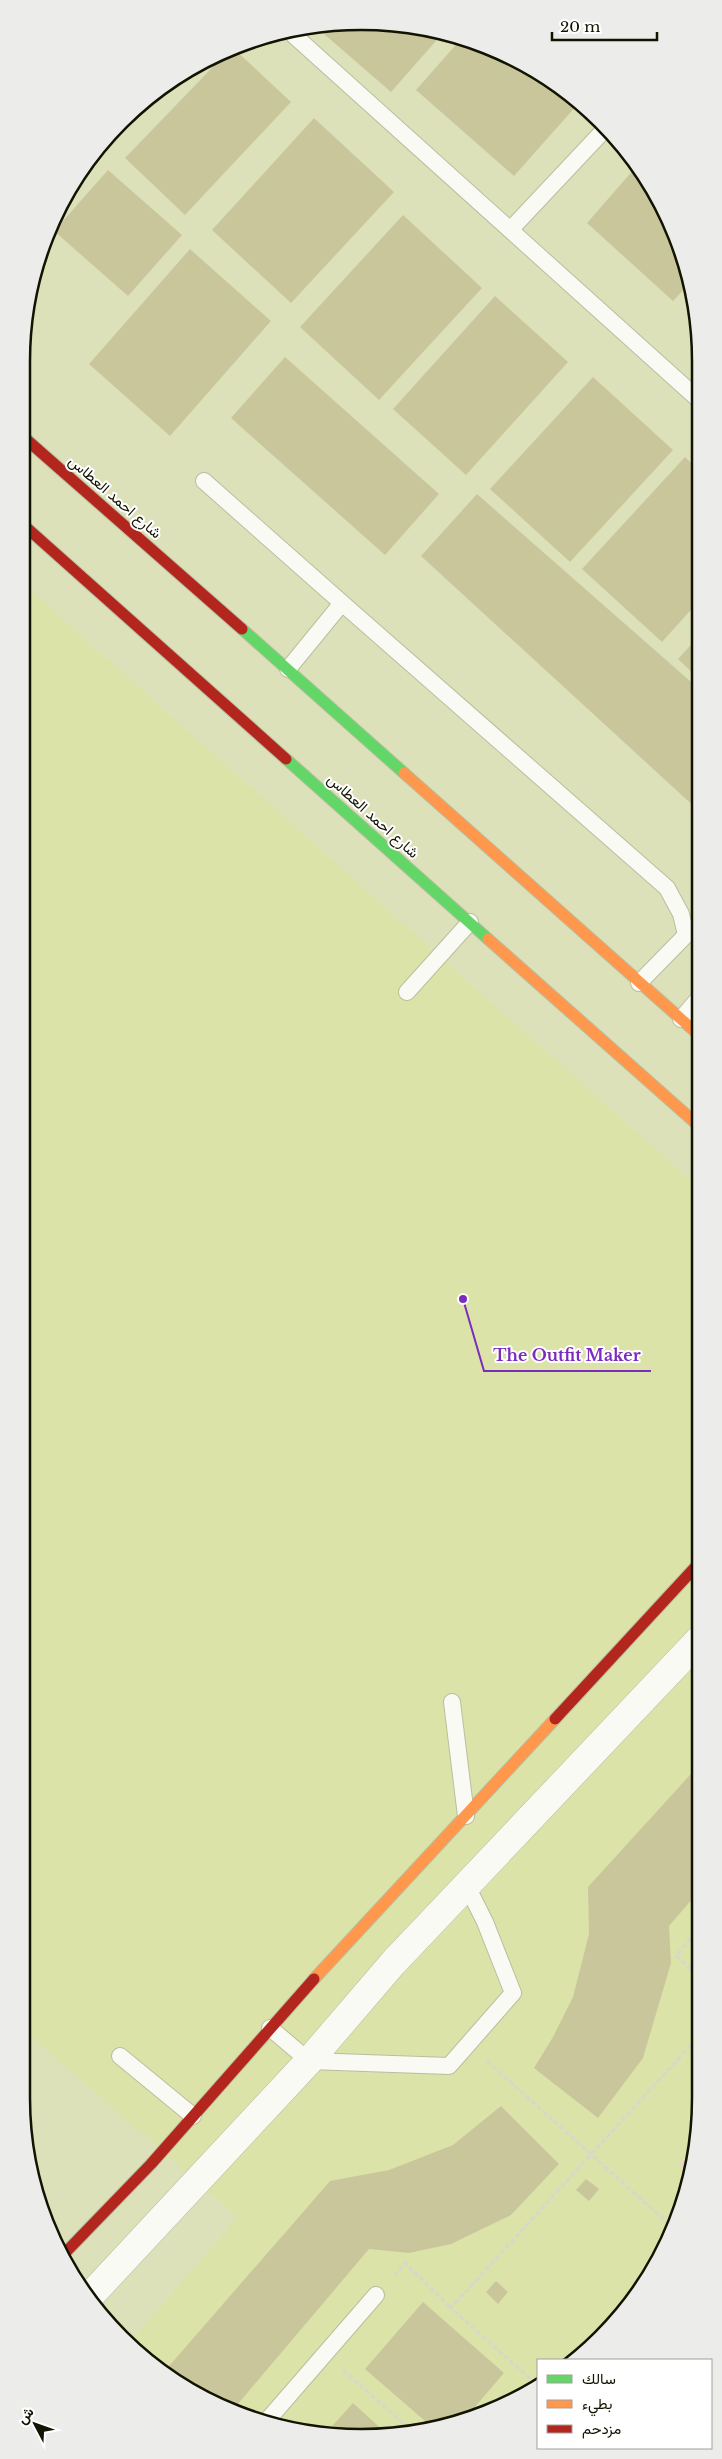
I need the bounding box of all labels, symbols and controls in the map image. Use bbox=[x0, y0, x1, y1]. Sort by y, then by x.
scale bar bbox=[552, 10, 657, 42]
text: 20 m bbox=[560, 17, 600, 36]
street label: شارع احمد العطاس bbox=[64, 451, 166, 544]
street label: شارع احمد العطاس bbox=[322, 769, 423, 863]
callout: The Outfit Maker bbox=[484, 1340, 651, 1371]
text: The Outfit Maker bbox=[493, 1345, 641, 1365]
legend bbox=[537, 2359, 712, 2449]
text: سالك bbox=[582, 2369, 616, 2388]
text: بطيء bbox=[582, 2394, 612, 2417]
north arrow bbox=[10, 2399, 60, 2449]
text: ش bbox=[13, 2403, 38, 2428]
text: مزدحم bbox=[582, 2419, 621, 2439]

